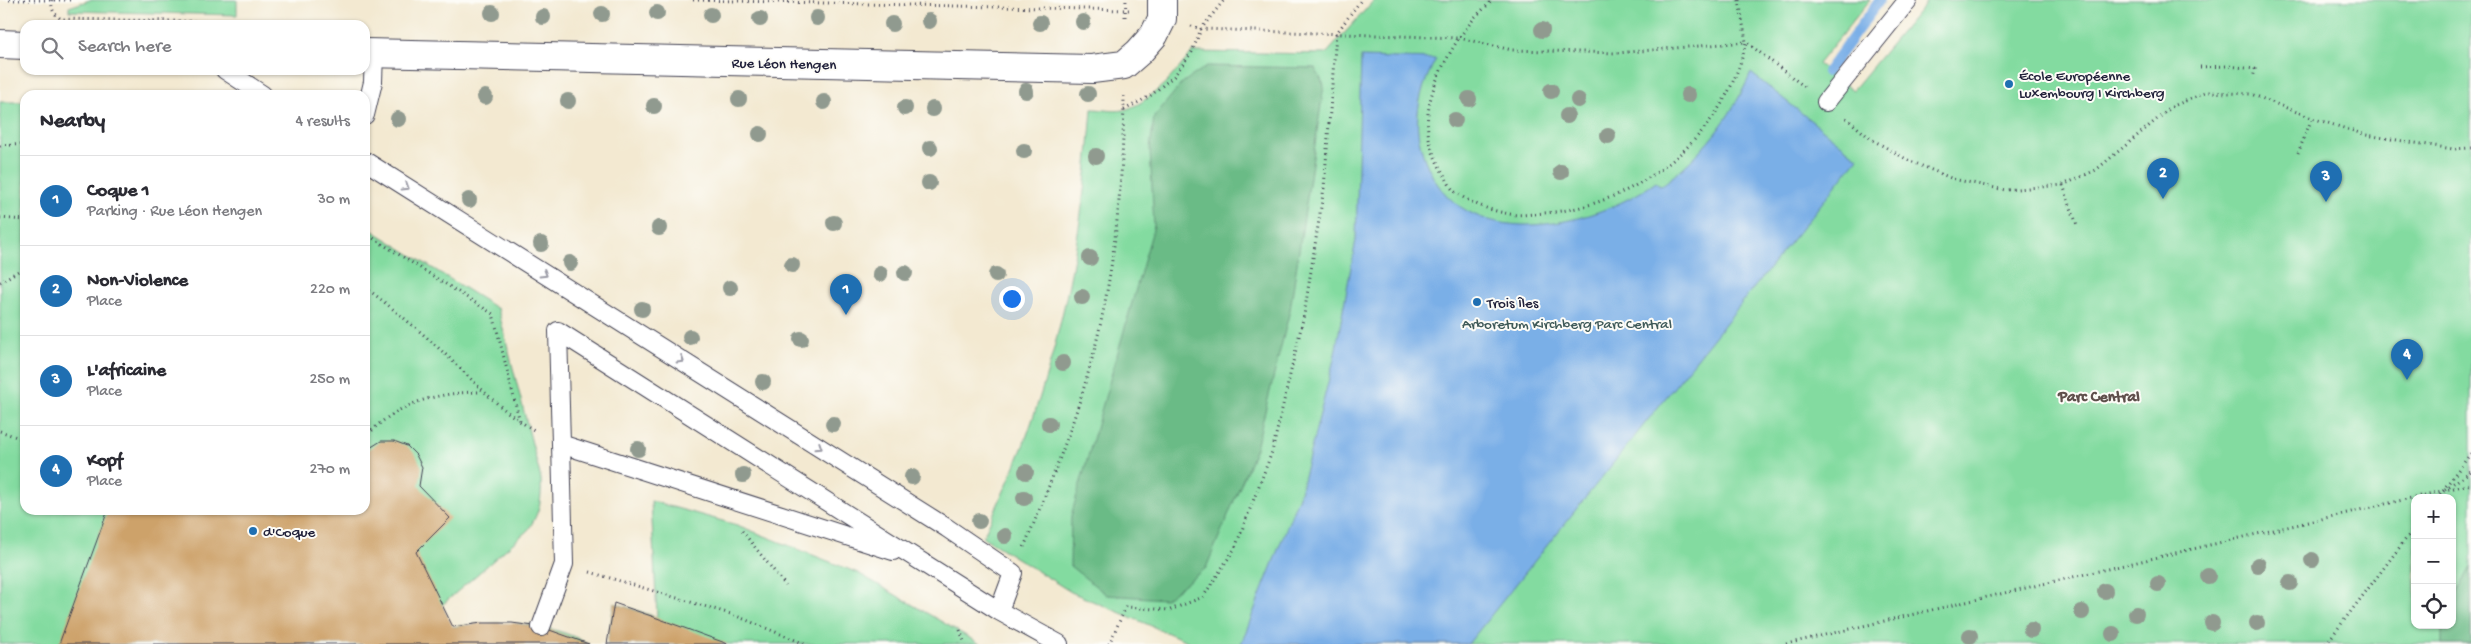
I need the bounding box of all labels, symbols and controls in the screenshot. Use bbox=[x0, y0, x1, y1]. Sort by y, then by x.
search box bbox=[20, 20, 370, 75]
icon: search bbox=[38, 34, 66, 62]
text: Search here bbox=[78, 36, 172, 59]
street label: Rue Léon Hengen bbox=[731, 55, 836, 75]
place label: École Européenne Luxembourg I Kirchberg bbox=[2019, 68, 2165, 103]
marker: École Européenne Luxembourg I Kirchberg bbox=[2003, 78, 2015, 90]
text: Nearby bbox=[40, 110, 105, 135]
text: 4 results bbox=[295, 113, 350, 132]
pin: 2 bbox=[2147, 158, 2179, 199]
pin: 3 bbox=[2310, 161, 2342, 202]
text: Coque 1 bbox=[87, 180, 149, 203]
one-way arrow bbox=[401, 181, 410, 190]
text: 1 bbox=[53, 191, 59, 210]
text: 30 m bbox=[317, 191, 350, 210]
text: Parking · Rue Léon Hengen bbox=[87, 203, 262, 222]
one-way arrow bbox=[538, 267, 547, 277]
text: Non-Violence bbox=[87, 270, 188, 293]
pin: 1 bbox=[830, 274, 862, 315]
text: 2 bbox=[52, 281, 60, 300]
text: 220 m bbox=[310, 281, 350, 300]
your location bbox=[999, 286, 1025, 312]
text: Place bbox=[87, 293, 122, 312]
place label: Trois Îles bbox=[1486, 295, 1539, 313]
marker: Trois Îles bbox=[1471, 296, 1483, 308]
park label: Arboretum Kirchberg Parc Central bbox=[1462, 316, 1672, 334]
pin: 4 bbox=[2391, 339, 2423, 380]
one-way arrow bbox=[676, 354, 685, 364]
text: L'africaine bbox=[87, 360, 166, 383]
text: 3 bbox=[52, 371, 60, 390]
text: 250 m bbox=[310, 371, 350, 390]
text: Place bbox=[87, 383, 122, 402]
district label: Parc Central bbox=[2057, 389, 2140, 408]
one-way arrow bbox=[813, 441, 822, 451]
text: Kopf bbox=[87, 450, 123, 473]
text: 4 bbox=[52, 461, 60, 480]
text: 270 m bbox=[310, 461, 350, 480]
text: Place bbox=[87, 473, 122, 492]
map controls bbox=[2411, 494, 2456, 629]
button: + bbox=[2411, 494, 2456, 539]
place label: d'Coque bbox=[263, 524, 316, 542]
marker: d'Coque bbox=[247, 525, 259, 537]
button: − bbox=[2411, 539, 2456, 584]
button: locate bbox=[2411, 584, 2456, 629]

